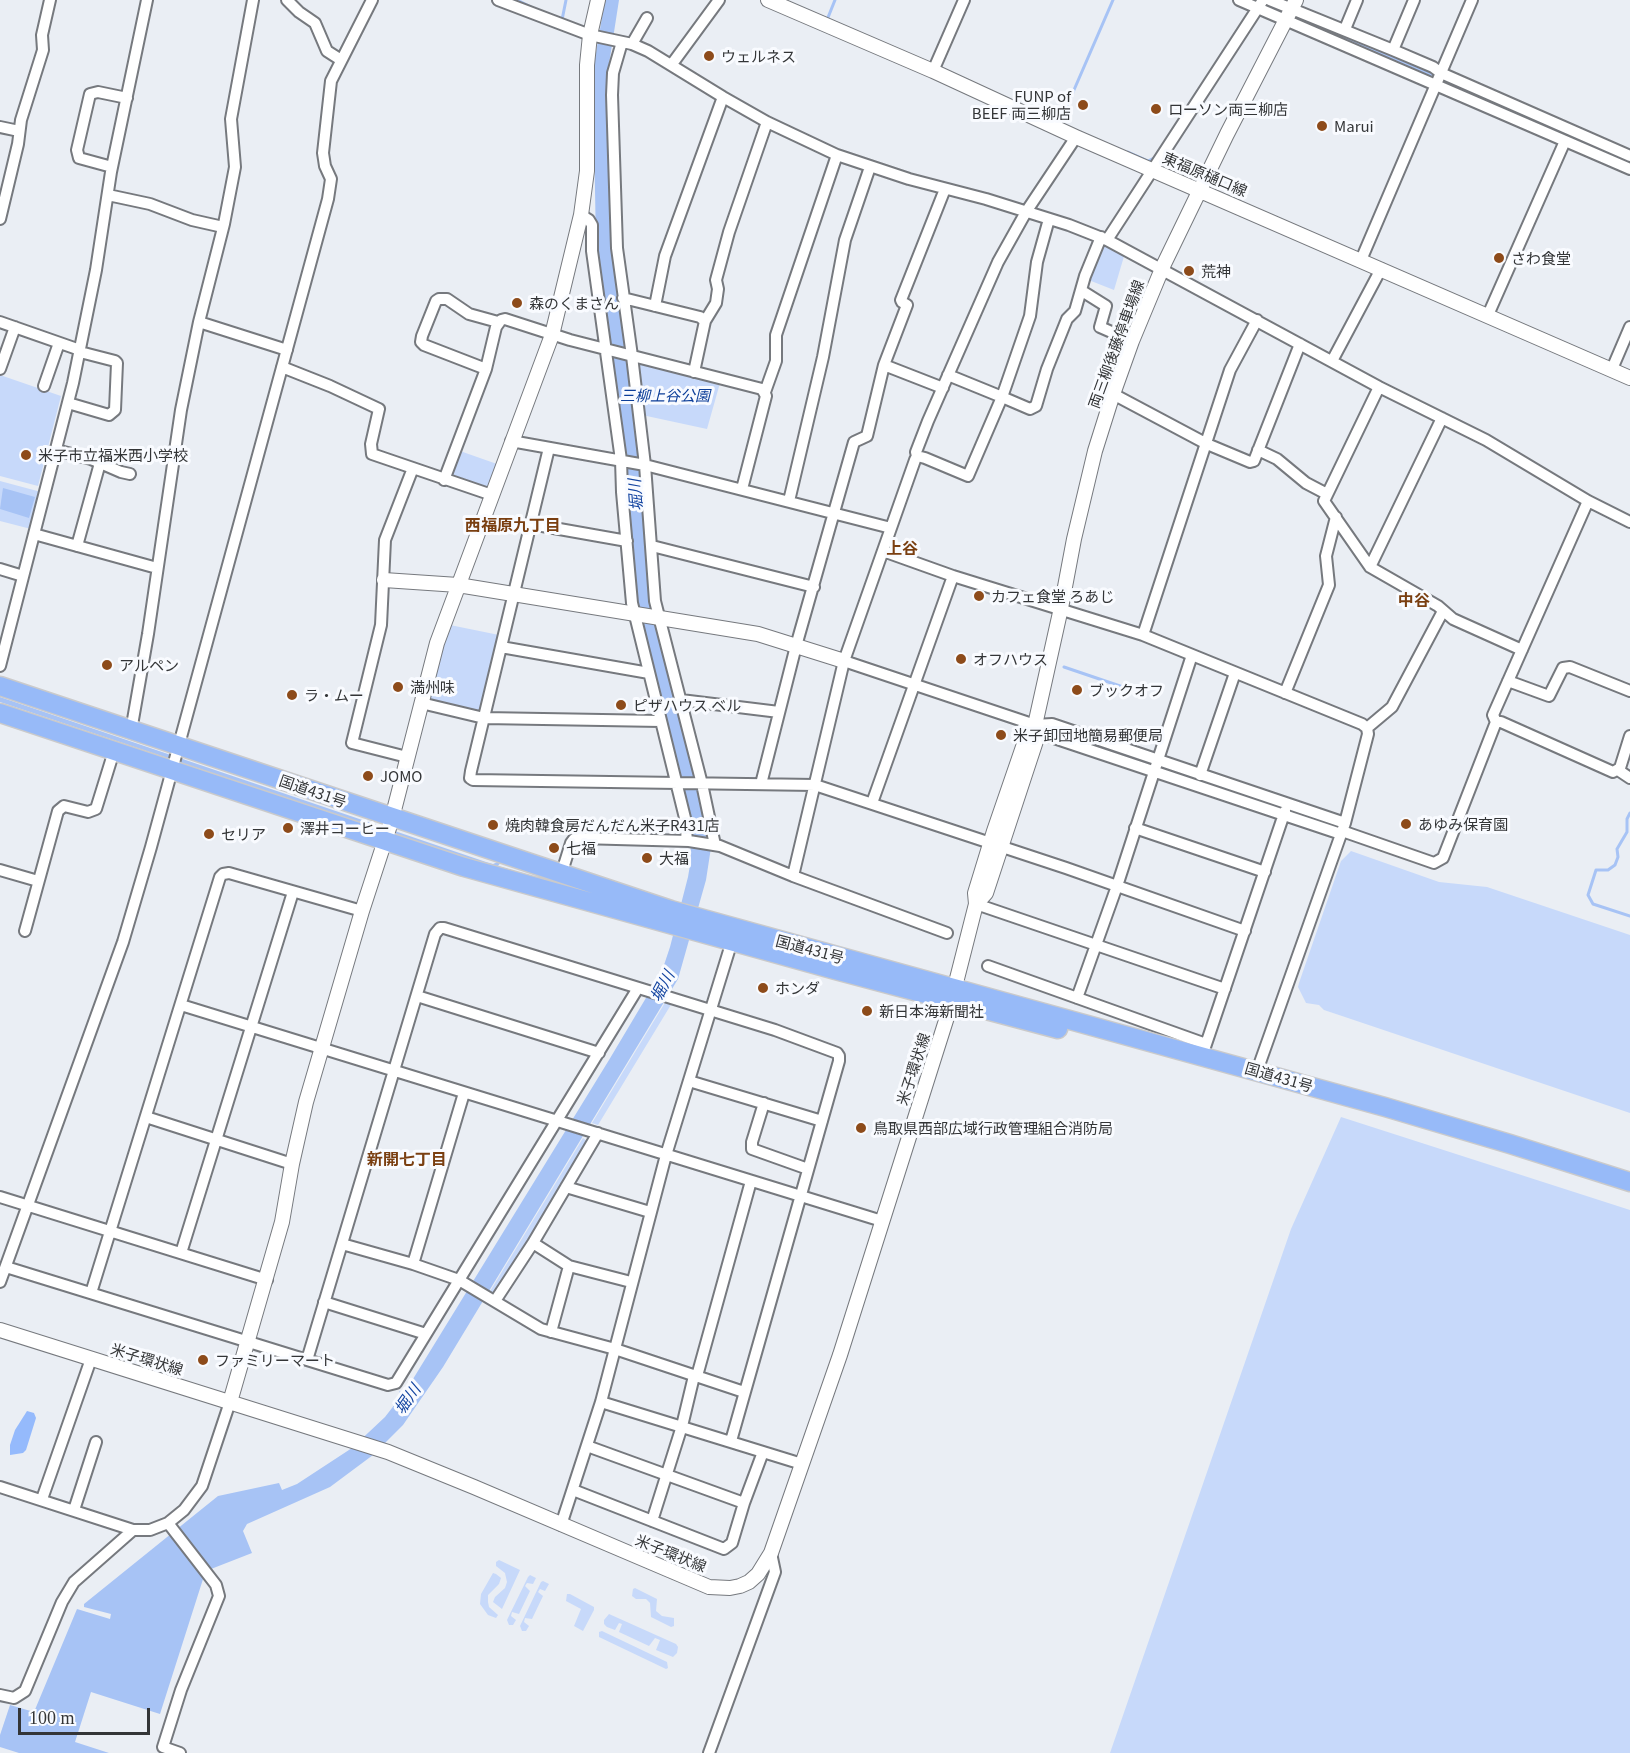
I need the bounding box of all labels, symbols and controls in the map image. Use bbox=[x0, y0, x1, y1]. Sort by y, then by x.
place label: ウェルネス bbox=[721, 47, 796, 65]
marker: ウェルネス bbox=[702, 49, 716, 63]
place label: FUNP of BEEF 両三柳店 bbox=[972, 87, 1071, 122]
marker: FUNP of BEEF 両三柳店 bbox=[1076, 98, 1090, 112]
place label: ローソン両三柳店 bbox=[1168, 100, 1288, 118]
marker: ローソン両三柳店 bbox=[1149, 102, 1163, 116]
place label: Marui bbox=[1334, 117, 1374, 135]
marker: Marui bbox=[1315, 119, 1329, 133]
street label: 東福原樋口線 bbox=[1160, 148, 1250, 200]
place label: さわ食堂 bbox=[1511, 249, 1571, 267]
marker: さわ食堂 bbox=[1492, 251, 1506, 265]
place label: 荒神 bbox=[1201, 262, 1231, 280]
marker: 荒神 bbox=[1182, 264, 1196, 278]
street label: 両三柳後藤停車場線 bbox=[1084, 277, 1148, 411]
place label: 森のくまさん bbox=[529, 294, 619, 312]
marker: 森のくまさん bbox=[510, 296, 524, 310]
park label: 三柳上谷公園 bbox=[620, 386, 710, 404]
place label: 米子市立福米西小学校 bbox=[38, 446, 188, 464]
marker: 米子市立福米西小学校 bbox=[19, 448, 33, 462]
water label: 堀川 bbox=[624, 478, 646, 512]
district label: 西福原九丁目 bbox=[465, 515, 561, 535]
district label: 上谷 bbox=[886, 538, 918, 558]
place label: カフェ食堂 ろあじ bbox=[991, 587, 1114, 605]
marker: カフェ食堂 ろあじ bbox=[972, 589, 986, 603]
district label: 中谷 bbox=[1398, 590, 1430, 610]
place label: オフハウス bbox=[973, 650, 1048, 668]
marker: オフハウス bbox=[954, 652, 968, 666]
place label: アルペン bbox=[119, 656, 179, 674]
marker: アルペン bbox=[100, 658, 114, 672]
place label: 満州味 bbox=[410, 678, 455, 696]
marker: 満州味 bbox=[391, 680, 405, 694]
place label: ブックオフ bbox=[1089, 681, 1164, 699]
marker: ブックオフ bbox=[1070, 683, 1084, 697]
place label: ラ・ムー bbox=[304, 686, 364, 704]
marker: ラ・ムー bbox=[285, 688, 299, 702]
place label: ピザハウス ベル bbox=[633, 696, 741, 714]
marker: ピザハウス ベル bbox=[614, 698, 628, 712]
place label: 米子卸団地簡易郵便局 bbox=[1013, 726, 1163, 744]
marker: 米子卸団地簡易郵便局 bbox=[994, 728, 1008, 742]
place label: JOMO bbox=[380, 767, 422, 785]
marker: JOMO bbox=[361, 769, 375, 783]
street label: 国道431号 bbox=[277, 771, 349, 811]
place label: あゆみ保育園 bbox=[1418, 815, 1508, 833]
place label: 焼肉韓食房だんだん米子R431店 bbox=[505, 816, 719, 834]
marker: あゆみ保育園 bbox=[1399, 817, 1413, 831]
marker: 焼肉韓食房だんだん米子R431店 bbox=[486, 818, 500, 832]
place label: 澤井コーヒー bbox=[300, 819, 390, 837]
marker: 澤井コーヒー bbox=[281, 821, 295, 835]
place label: セリア bbox=[221, 825, 266, 843]
marker: セリア bbox=[202, 827, 216, 841]
place label: 七福 bbox=[566, 839, 596, 857]
marker: 七福 bbox=[547, 841, 561, 855]
place label: 大福 bbox=[659, 849, 689, 867]
marker: 大福 bbox=[640, 851, 654, 865]
street label: 国道431号 bbox=[774, 931, 846, 967]
water label: 堀川 bbox=[646, 967, 678, 1005]
place label: ホンダ bbox=[775, 979, 820, 997]
marker: ホンダ bbox=[756, 981, 770, 995]
place label: 新日本海新聞社 bbox=[879, 1002, 984, 1020]
marker: 新日本海新聞社 bbox=[860, 1004, 874, 1018]
street label: 米子環状線 bbox=[893, 1031, 933, 1107]
street label: 国道431号 bbox=[1243, 1059, 1315, 1095]
place label: 鳥取県西部広域行政管理組合消防局 bbox=[873, 1119, 1113, 1137]
marker: 鳥取県西部広域行政管理組合消防局 bbox=[854, 1121, 868, 1135]
district label: 新開七丁目 bbox=[367, 1149, 447, 1169]
street label: 米子環状線 bbox=[109, 1339, 185, 1379]
place label: ファミリーマート bbox=[215, 1351, 335, 1369]
marker: ファミリーマート bbox=[196, 1353, 210, 1367]
water label: 堀川 bbox=[390, 1380, 424, 1418]
street label: 米子環状線 bbox=[633, 1531, 709, 1575]
scale bar bbox=[21, 1696, 153, 1734]
text: 100 m bbox=[29, 1708, 75, 1728]

